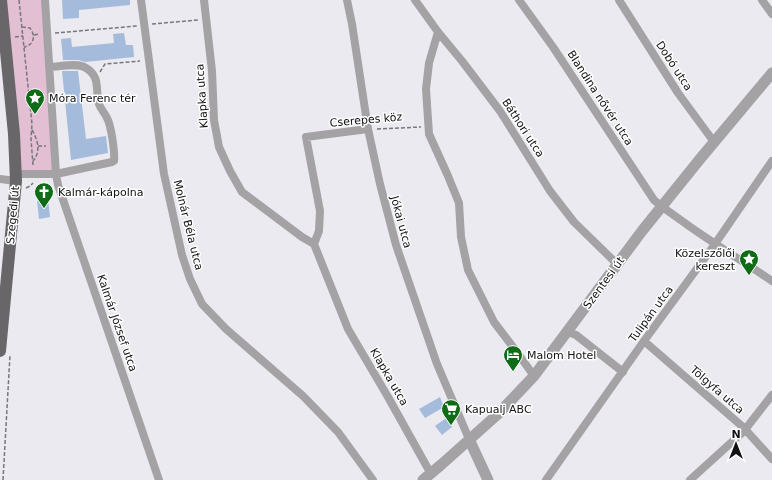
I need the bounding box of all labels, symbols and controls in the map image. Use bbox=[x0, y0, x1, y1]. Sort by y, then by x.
street label: Dobó utca bbox=[653, 39, 695, 93]
street label: Blandina nővér utca bbox=[564, 48, 636, 148]
street label: Klapka utca bbox=[193, 63, 211, 129]
place icon: Móra Ferenc tér bbox=[24, 87, 46, 115]
place label: Móra Ferenc tér bbox=[49, 92, 136, 105]
street label: Báthori utca bbox=[499, 96, 547, 160]
street label: Cserepes köz bbox=[329, 110, 403, 130]
street label: Molnár Béla utca bbox=[170, 178, 206, 272]
church icon: Kalmár-kápolna bbox=[33, 181, 55, 209]
street label: Szegedi út bbox=[4, 185, 22, 245]
place label: Kalmár-kápolna bbox=[58, 186, 143, 199]
street label: Jókai utca bbox=[388, 193, 414, 250]
place label: Közelszőlői kereszt bbox=[675, 247, 736, 273]
place icon: Közelszőlői kereszt bbox=[738, 248, 760, 276]
street label: Szentesi út bbox=[581, 254, 628, 312]
street label: Kalmár József utca bbox=[94, 273, 140, 373]
street label: Tulipán utca bbox=[626, 283, 676, 345]
hotel icon: Malom Hotel bbox=[502, 344, 524, 372]
street label: Klapka utca bbox=[367, 346, 411, 408]
place label: Malom Hotel bbox=[527, 349, 596, 362]
street label: Tölgyfa utca bbox=[687, 363, 746, 417]
supermarket icon: Kapualj ABC bbox=[440, 398, 462, 426]
place label: Kapualj ABC bbox=[465, 403, 532, 416]
north arrow bbox=[716, 424, 756, 464]
text: N bbox=[731, 428, 741, 441]

